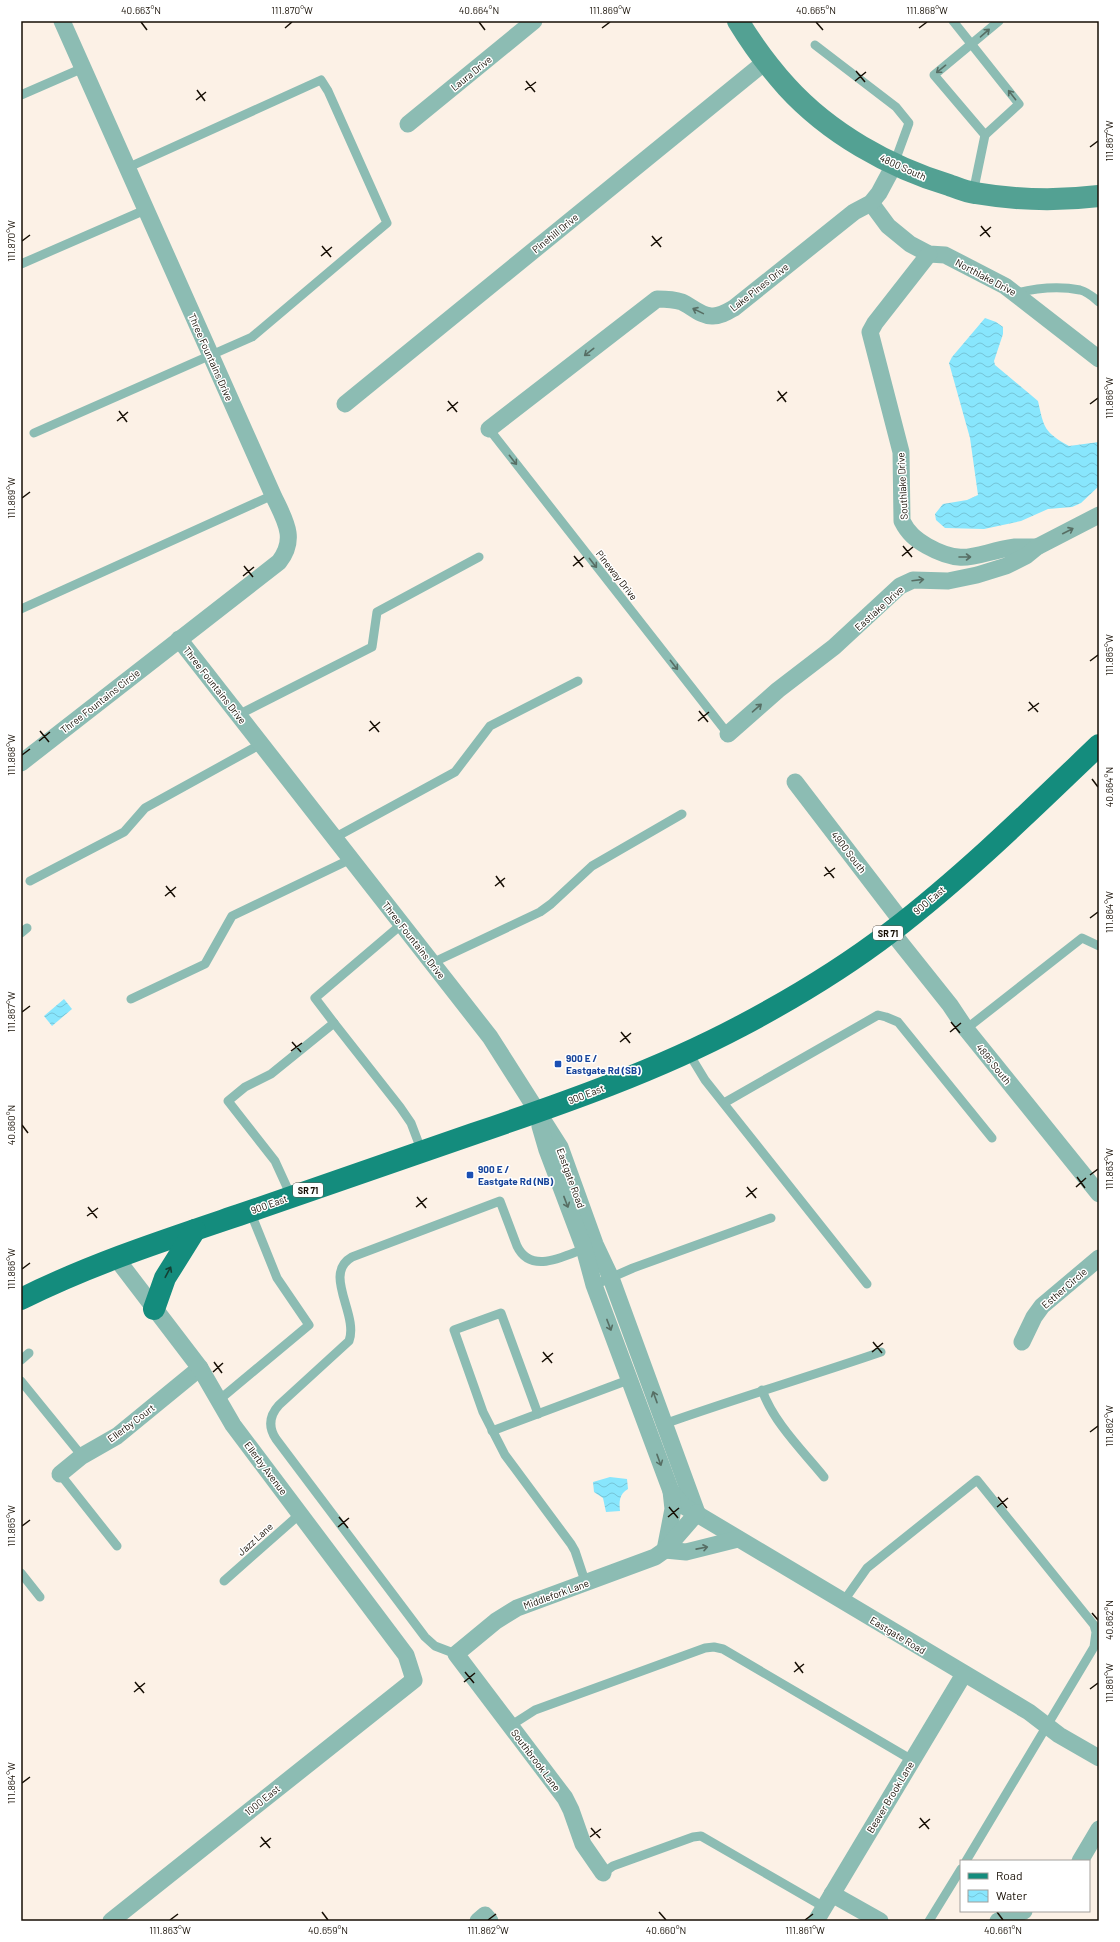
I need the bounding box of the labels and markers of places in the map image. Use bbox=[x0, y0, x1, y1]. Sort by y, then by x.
place label: 900 E / Eastgate Rd (SB) bbox=[566, 1052, 641, 1076]
marker: 900 E / Eastgate Rd (SB) bbox=[553, 1059, 563, 1069]
place label: 900 E / Eastgate Rd (NB) bbox=[478, 1163, 554, 1187]
marker: 900 E / Eastgate Rd (NB) bbox=[465, 1170, 475, 1180]

